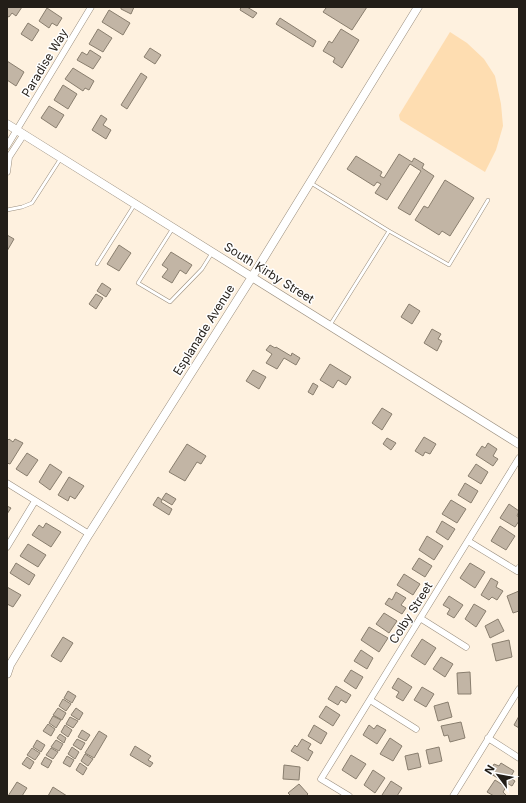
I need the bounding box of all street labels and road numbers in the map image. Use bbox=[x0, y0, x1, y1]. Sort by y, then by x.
street label: Paradise Way bbox=[18, 26, 71, 100]
street label: South Kirby Street bbox=[221, 239, 317, 306]
street label: Esplanade Avenue bbox=[170, 282, 238, 378]
street label: Colby Street bbox=[386, 579, 436, 646]

